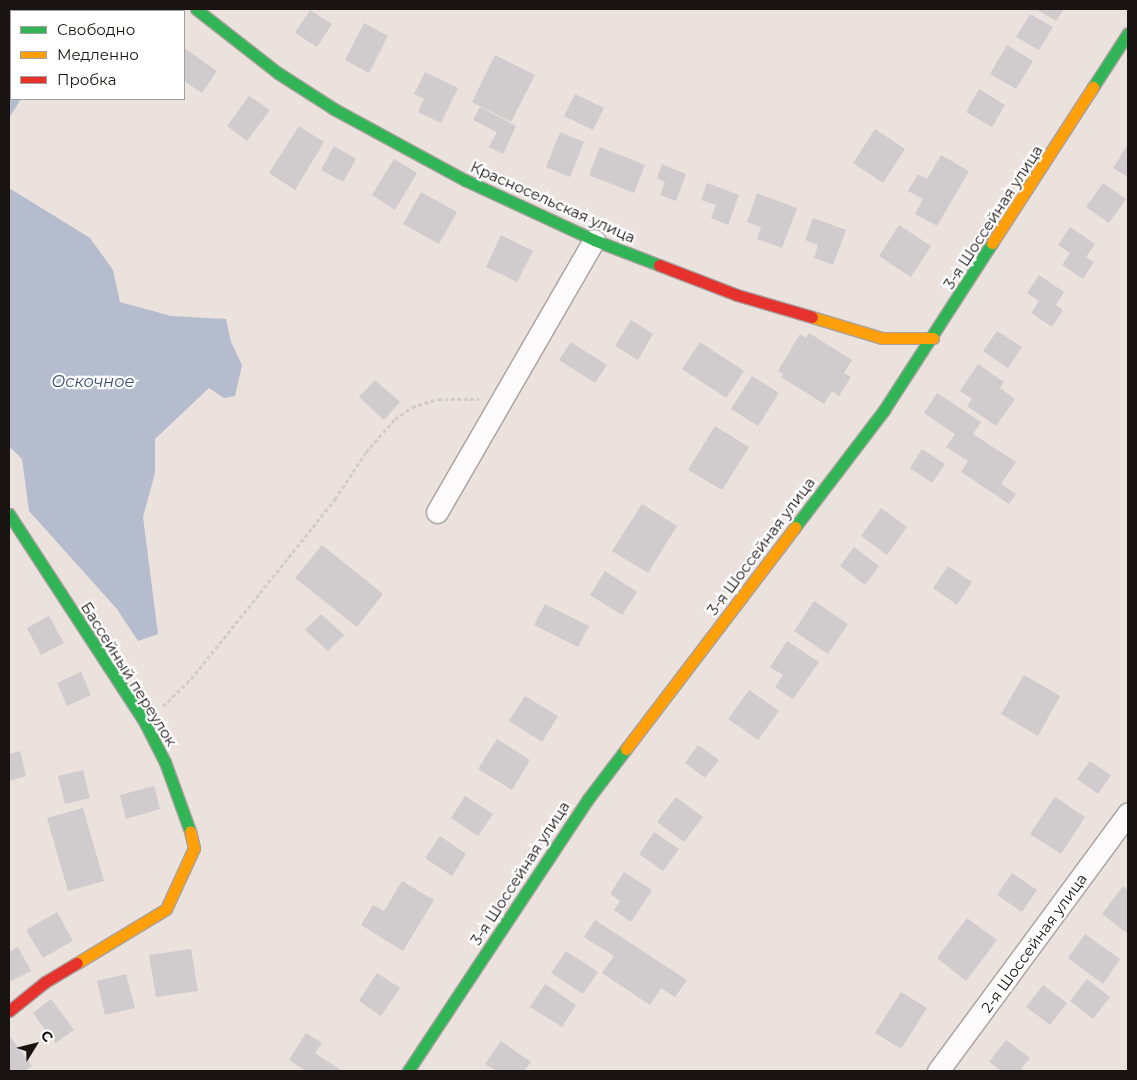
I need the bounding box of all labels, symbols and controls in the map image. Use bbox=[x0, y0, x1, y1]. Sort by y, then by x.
legend bbox=[10, 10, 185, 100]
text: Свободно bbox=[57, 20, 135, 39]
text: Медленно bbox=[57, 45, 139, 64]
text: Пробка bbox=[57, 70, 116, 89]
street label: 3-я Шоссейная улица bbox=[940, 142, 1046, 292]
street label: Красносельская улица bbox=[468, 157, 638, 247]
water label: Оскочное bbox=[52, 372, 134, 392]
street label: 3-я Шоссейная улица bbox=[703, 474, 819, 618]
street label: Бассейный переулок bbox=[77, 599, 181, 749]
street label: 3-я Шоссейная улица bbox=[467, 798, 573, 948]
street label: 2-я Шоссейная улица bbox=[977, 870, 1091, 1016]
north arrow bbox=[10, 1020, 60, 1070]
text: С bbox=[37, 1027, 57, 1046]

